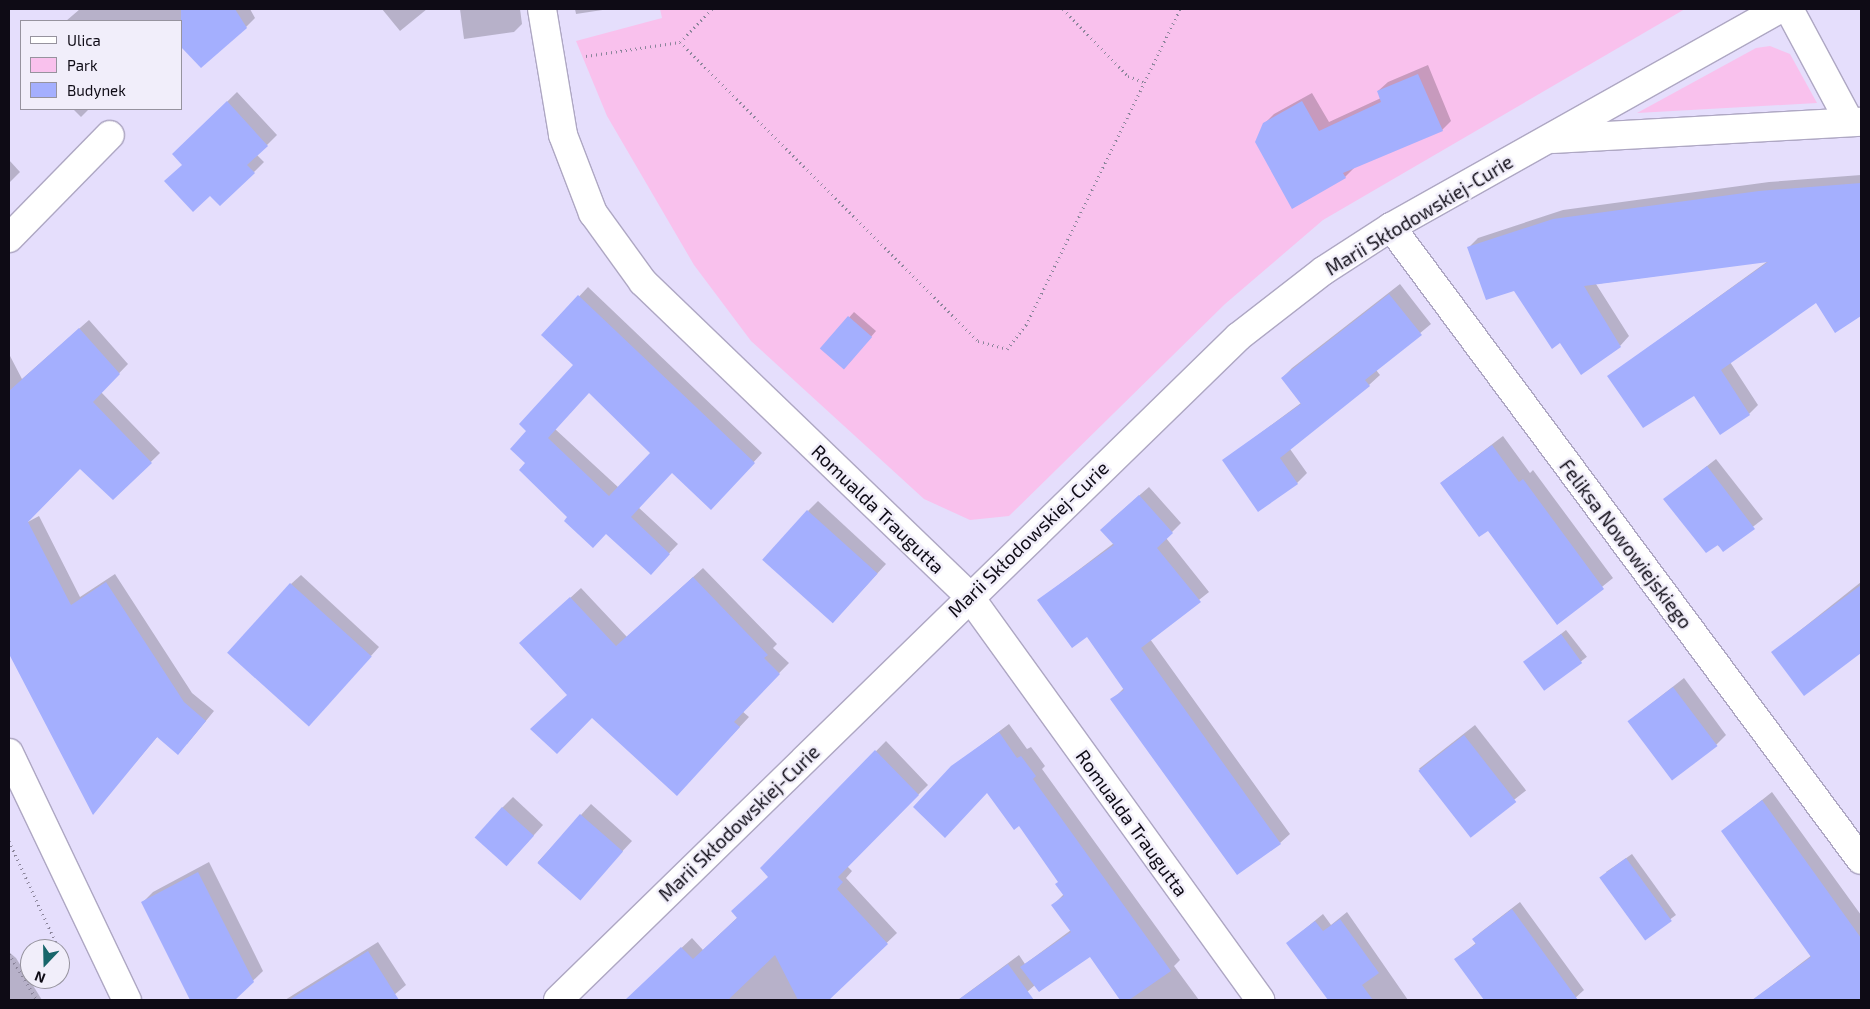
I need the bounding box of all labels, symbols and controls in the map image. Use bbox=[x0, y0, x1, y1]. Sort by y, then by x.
legend bbox=[20, 20, 182, 110]
text: Ulica bbox=[67, 31, 101, 49]
text: Park bbox=[67, 56, 98, 74]
text: Budynek bbox=[67, 81, 126, 99]
street label: Marii Skłodowskiej-Curie bbox=[1321, 150, 1517, 280]
street label: Romualda Traugutta bbox=[807, 440, 949, 578]
street label: Feliksa Nowowiejskiego bbox=[1555, 455, 1697, 633]
street label: Marii Skłodowskiej-Curie bbox=[943, 456, 1113, 622]
street label: Marii Skłodowskiej-Curie bbox=[654, 740, 824, 906]
street label: Romualda Traugutta bbox=[1071, 745, 1193, 901]
north arrow bbox=[20, 939, 70, 989]
text: N bbox=[32, 968, 48, 987]

